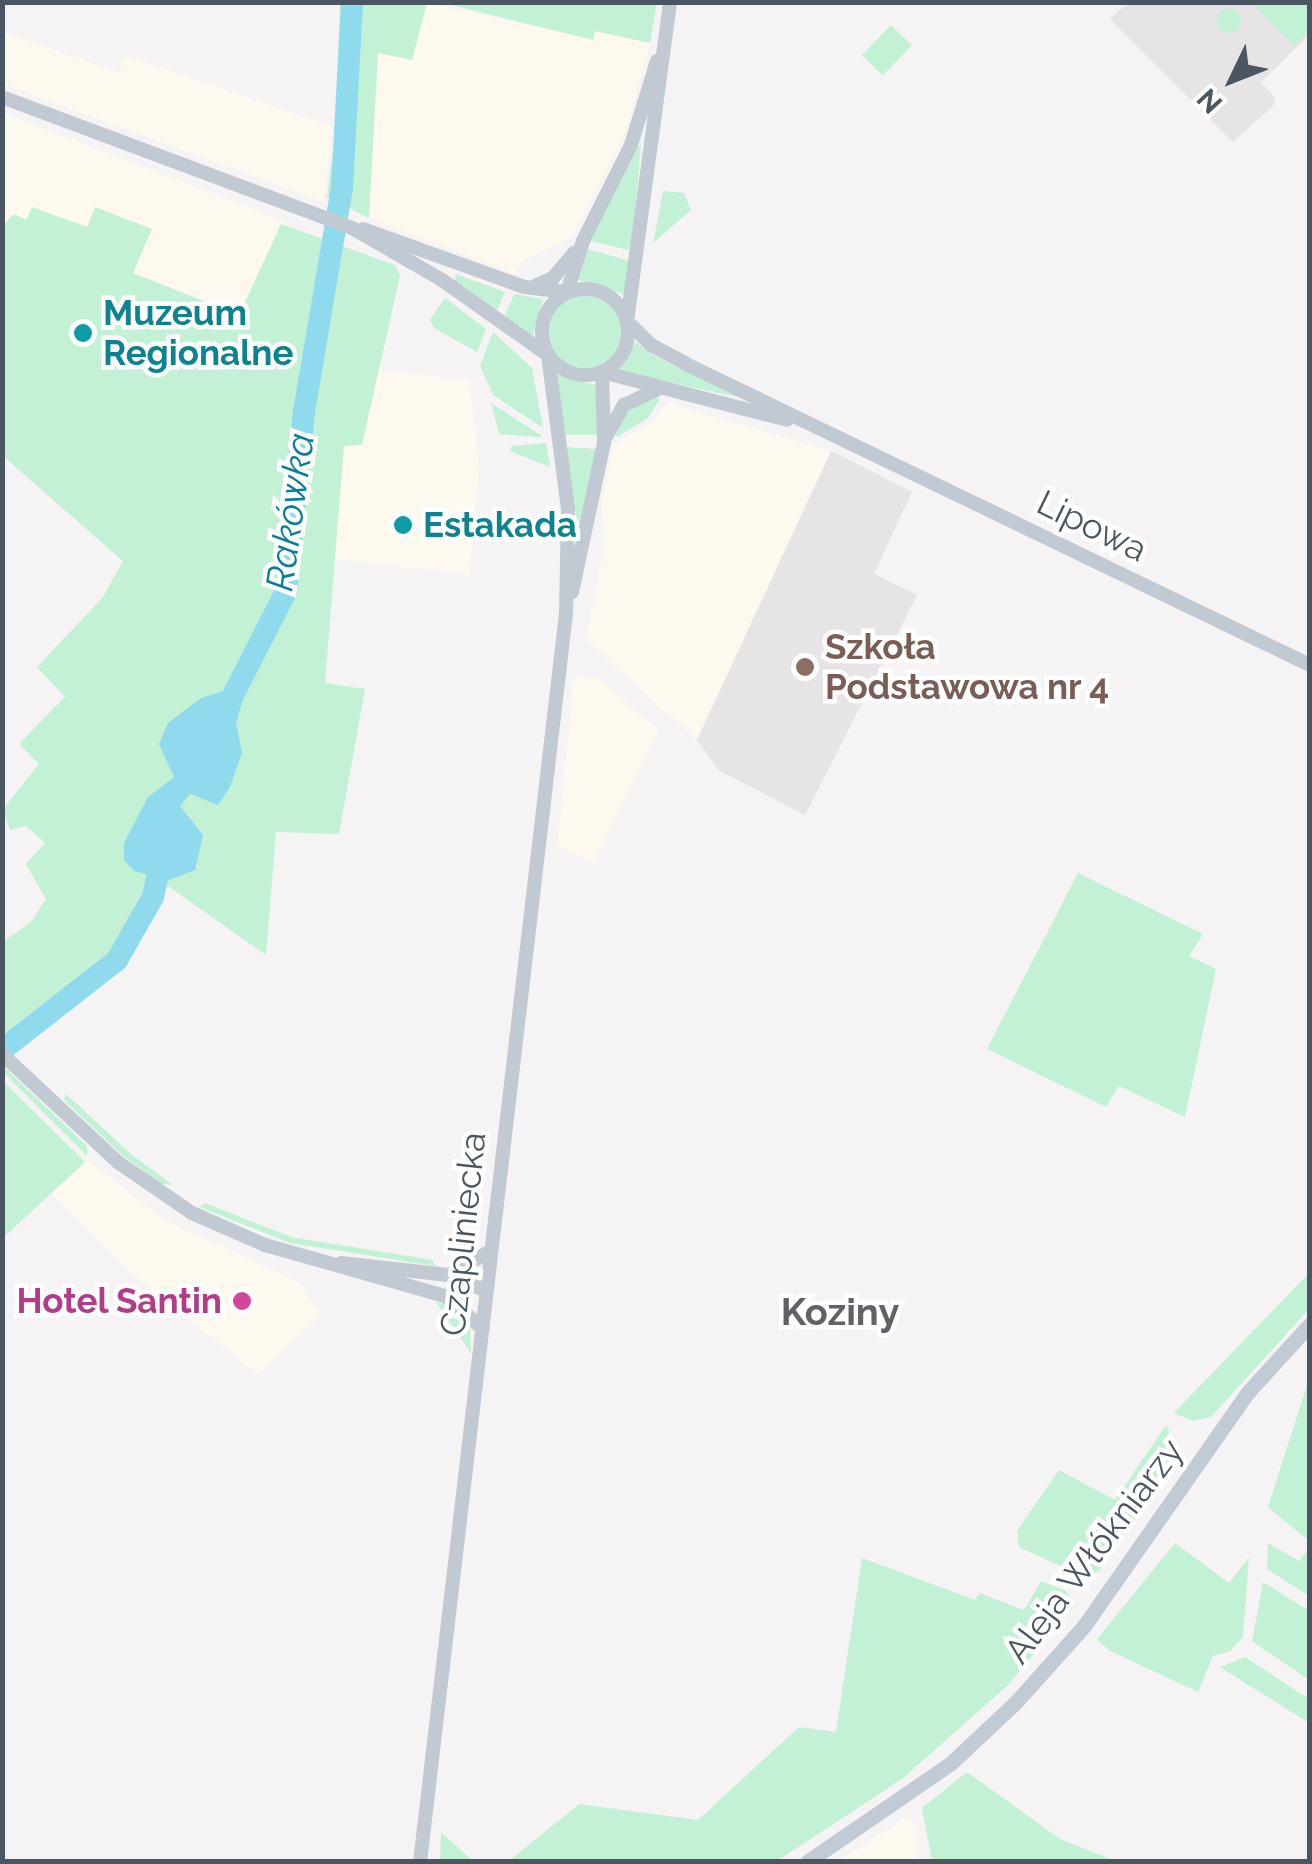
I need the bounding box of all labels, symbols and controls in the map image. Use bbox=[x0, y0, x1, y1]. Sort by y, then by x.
north arrow bbox=[1182, 30, 1282, 130]
text: N bbox=[1190, 82, 1229, 120]
place label: Muzeum Regionalne bbox=[103, 292, 293, 374]
marker: Muzeum Regionalne bbox=[72, 322, 94, 344]
water label: Rakówka bbox=[256, 430, 324, 594]
street label: Lipowa bbox=[1030, 482, 1154, 570]
place label: Estakada bbox=[423, 504, 577, 546]
marker: Estakada bbox=[392, 514, 414, 536]
place label: Szkoła Podstawowa nr 4 bbox=[825, 626, 1110, 708]
marker: Szkoła Podstawowa nr 4 bbox=[794, 656, 816, 678]
street label: Czapliniecka bbox=[431, 1130, 495, 1338]
place label: Hotel Santin bbox=[16, 1280, 222, 1322]
district label: Koziny bbox=[781, 1289, 899, 1335]
marker: Hotel Santin bbox=[231, 1290, 253, 1312]
street label: Aleja Włókniarzy bbox=[996, 1430, 1192, 1672]

